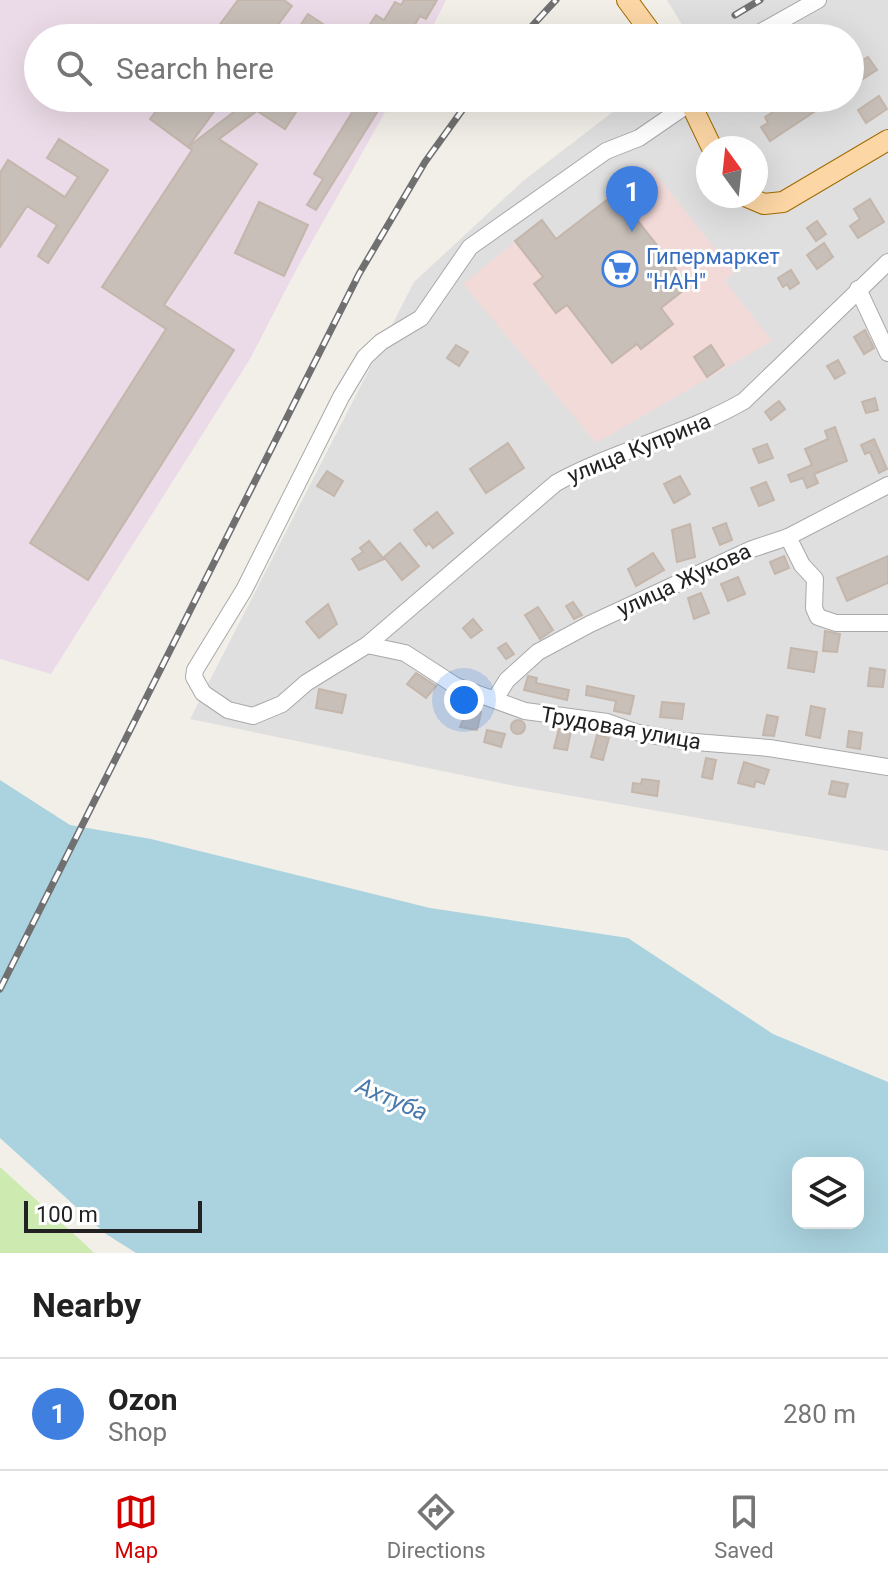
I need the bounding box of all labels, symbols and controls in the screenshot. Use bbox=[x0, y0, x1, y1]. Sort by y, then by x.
search box bbox=[24, 24, 864, 112]
icon: search bbox=[52, 46, 96, 90]
text: Search here bbox=[116, 51, 274, 86]
north arrow bbox=[696, 136, 768, 208]
pin: 1 bbox=[606, 166, 658, 232]
place label: Гипермаркет "НАН" bbox=[646, 244, 780, 294]
supermarket icon: Гипермаркет "НАН" bbox=[601, 250, 639, 288]
street label: улица Куприна bbox=[564, 408, 714, 488]
street label: улица Жукова bbox=[613, 538, 755, 622]
your location bbox=[444, 680, 484, 720]
street label: Трудовая улица bbox=[539, 702, 703, 754]
water label: Ахтуба bbox=[351, 1071, 432, 1126]
map controls bbox=[792, 1157, 864, 1229]
button: layers bbox=[792, 1157, 864, 1229]
scale bar bbox=[24, 1197, 202, 1233]
text: 100 m bbox=[36, 1202, 98, 1227]
text: Nearby bbox=[32, 1285, 141, 1325]
text: Ozon bbox=[108, 1382, 177, 1417]
text: 1 bbox=[51, 1399, 65, 1429]
text: 280 m bbox=[783, 1399, 856, 1429]
text: Shop bbox=[108, 1417, 167, 1447]
tab: Map bbox=[114, 1490, 158, 1563]
tab: Directions bbox=[387, 1490, 486, 1563]
tab: Saved bbox=[714, 1490, 774, 1563]

